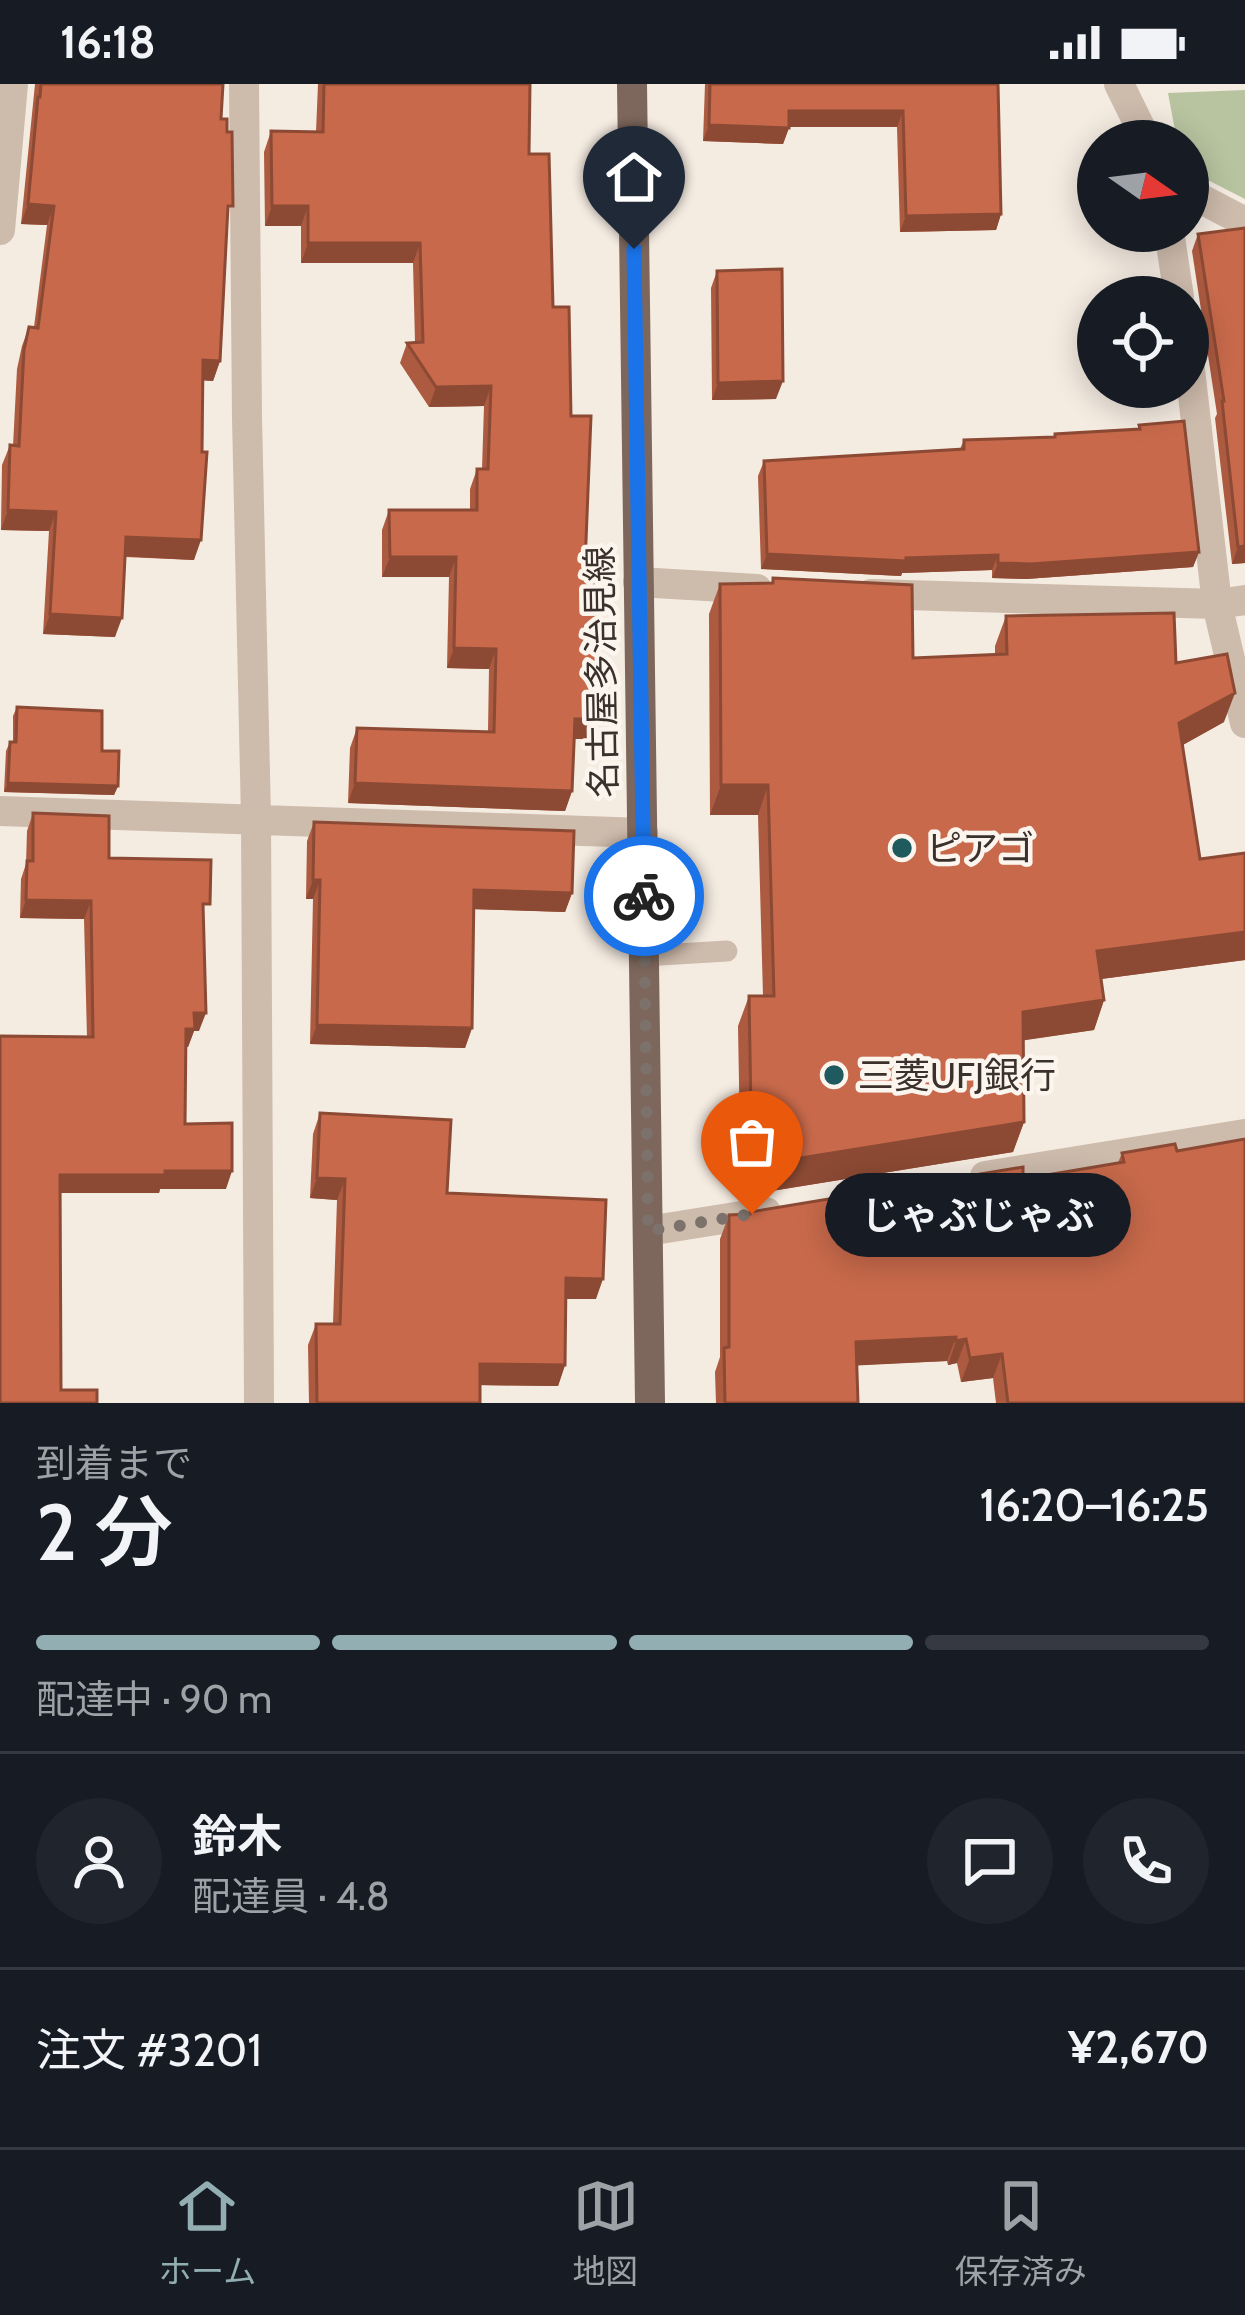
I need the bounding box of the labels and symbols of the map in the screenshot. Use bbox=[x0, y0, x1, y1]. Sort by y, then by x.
north arrow bbox=[1077, 120, 1209, 252]
pin bbox=[583, 126, 685, 249]
street label: 名古屋多治見線 bbox=[577, 546, 625, 798]
place label: ピアゴ bbox=[926, 826, 1034, 870]
marker: ピアゴ bbox=[889, 835, 915, 861]
courier bbox=[584, 836, 704, 956]
place label: 三菱UFJ銀行 bbox=[858, 1053, 1056, 1097]
marker: 三菱UFJ銀行 bbox=[821, 1062, 847, 1088]
pin bbox=[701, 1091, 803, 1214]
callout: じゃぶじゃぶ bbox=[824, 1172, 1130, 1256]

